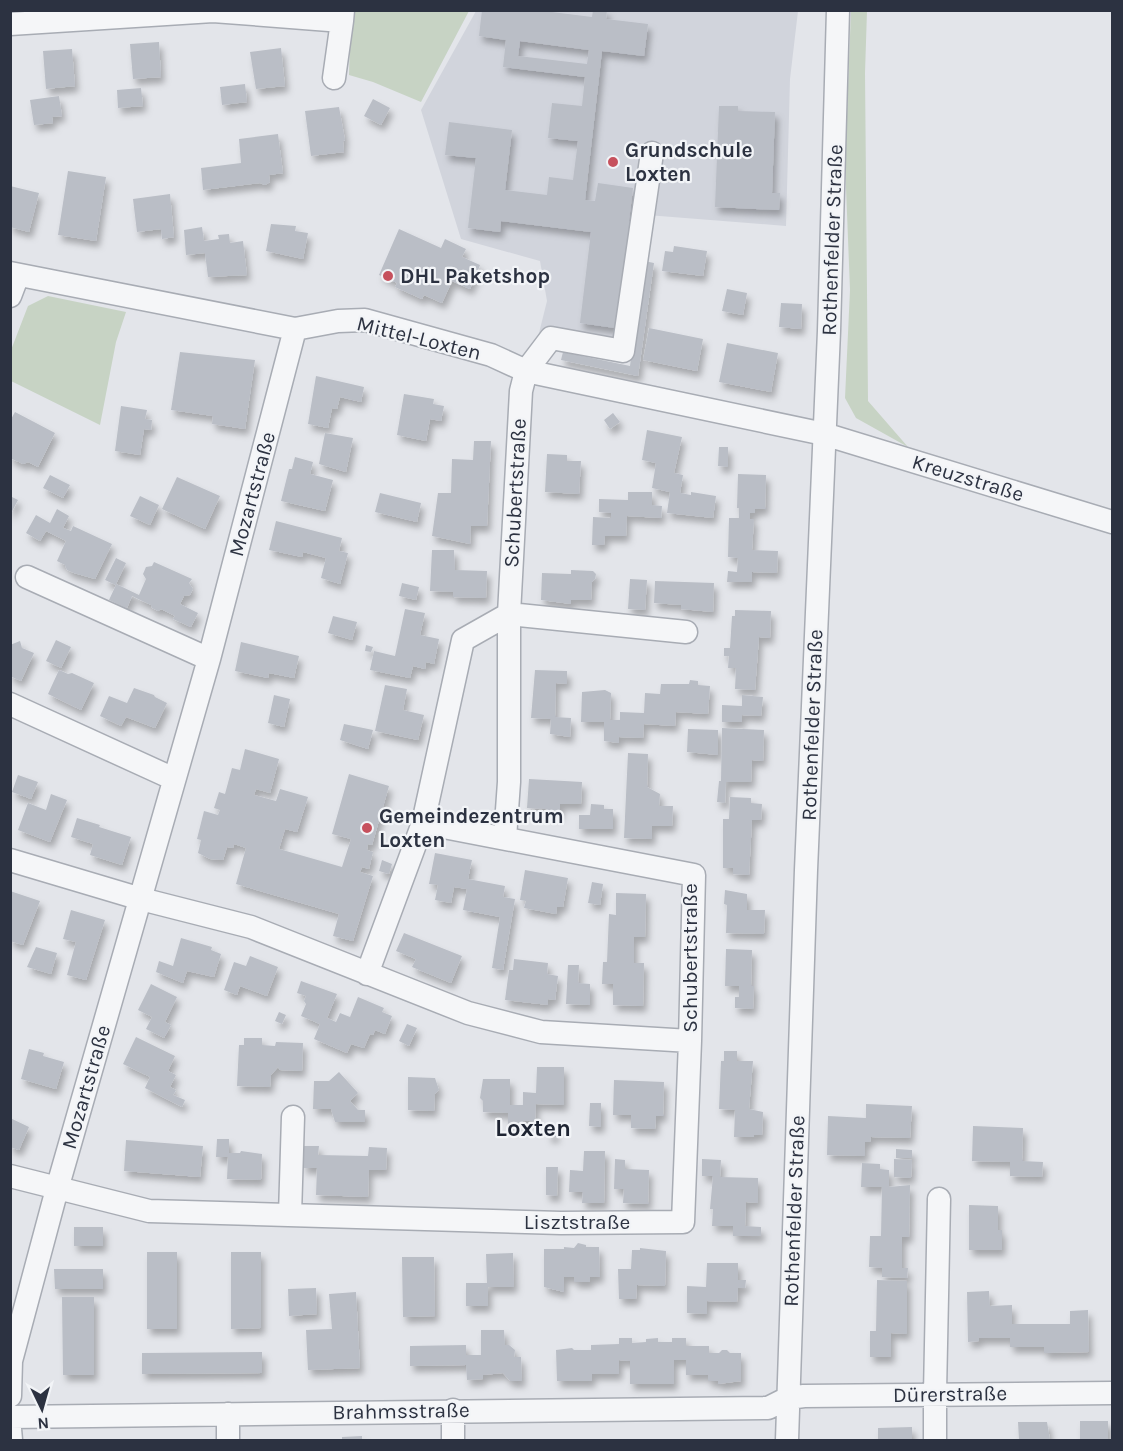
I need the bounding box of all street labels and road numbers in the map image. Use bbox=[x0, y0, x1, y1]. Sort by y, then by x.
street label: Rothenfelder Straße bbox=[817, 144, 847, 336]
street label: Mittel-Loxten bbox=[354, 311, 484, 365]
street label: Schubertstraße bbox=[499, 418, 531, 568]
street label: Mozartstraße bbox=[224, 429, 280, 559]
street label: Kreuzstraße bbox=[909, 450, 1027, 506]
street label: Rothenfelder Straße bbox=[797, 629, 827, 821]
street label: Schubertstraße bbox=[678, 883, 702, 1033]
street label: Mozartstraße bbox=[57, 1022, 115, 1152]
street label: Rothenfelder Straße bbox=[779, 1115, 809, 1307]
street label: Lisztstraße bbox=[524, 1210, 630, 1234]
street label: Dürerstraße bbox=[893, 1381, 1007, 1407]
street label: Brahmsstraße bbox=[332, 1398, 470, 1424]

